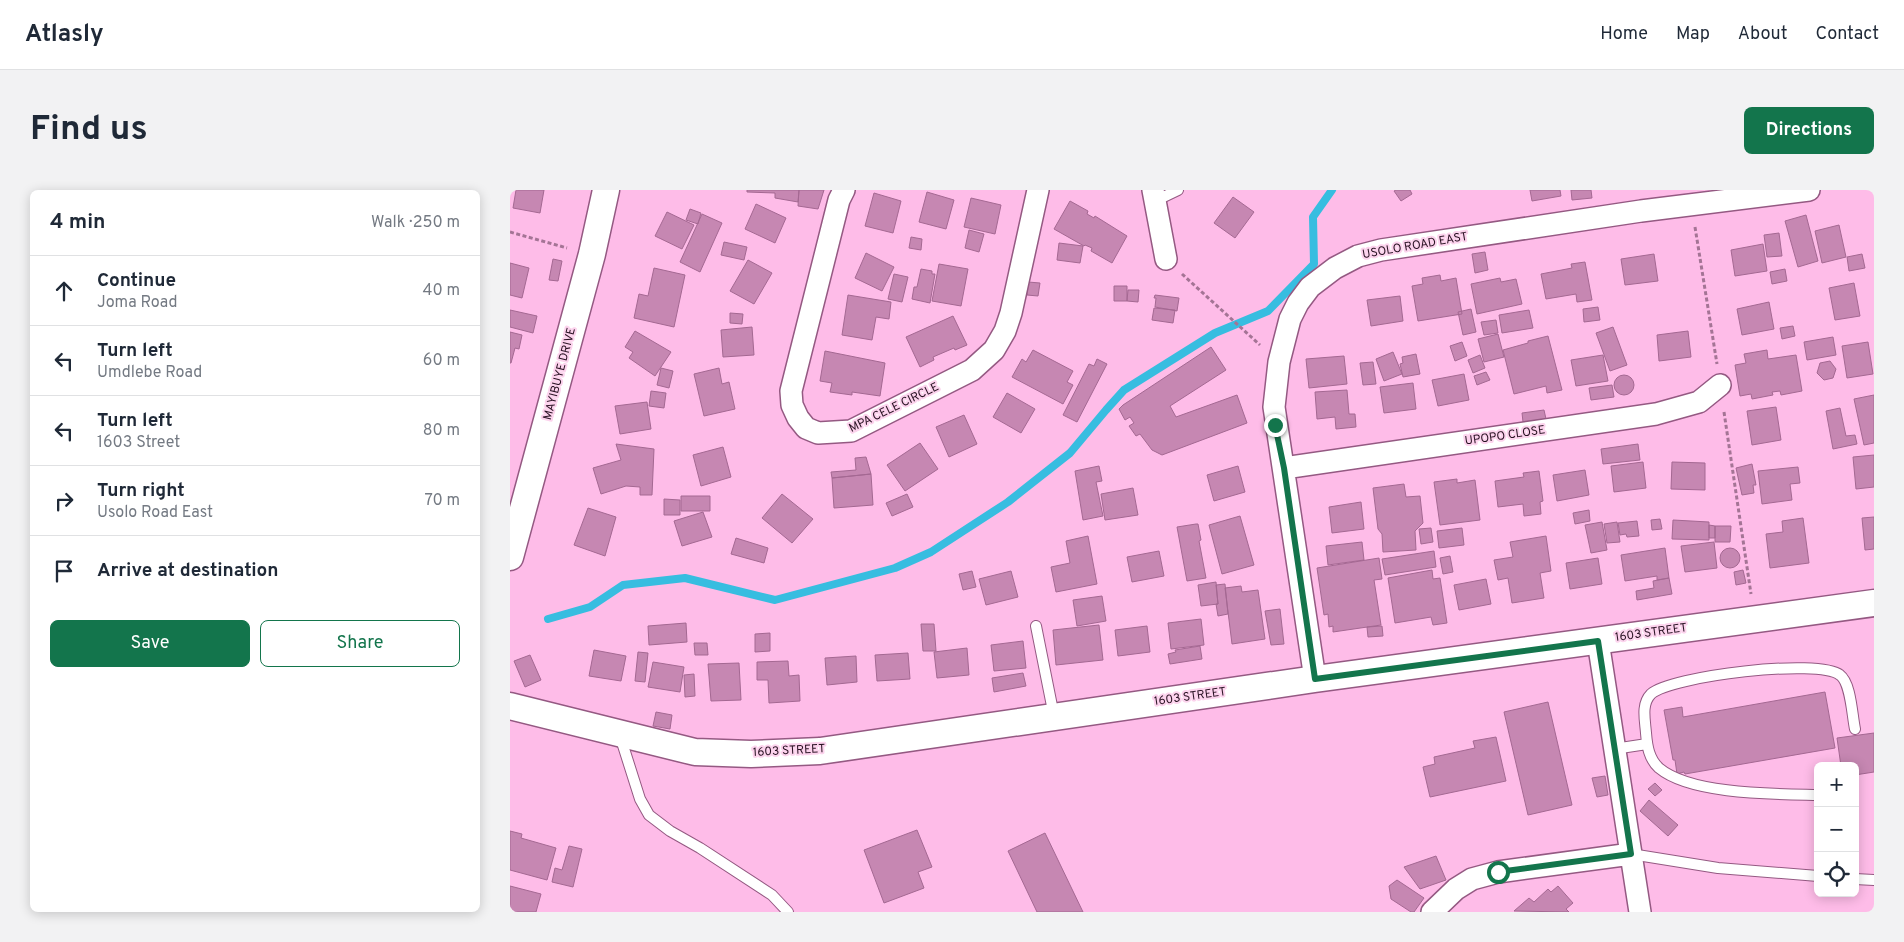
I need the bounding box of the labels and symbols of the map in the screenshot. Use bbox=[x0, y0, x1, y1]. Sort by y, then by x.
street label: USOLO ROAD EAST bbox=[1361, 229, 1469, 263]
street label: MAYIBUYE DRIVE bbox=[540, 326, 580, 422]
street label: MPA CELE CIRCLE bbox=[846, 379, 942, 437]
route end bbox=[1264, 414, 1287, 437]
street label: UPOPO CLOSE bbox=[1464, 422, 1546, 450]
street label: 1603 STREET bbox=[1614, 620, 1688, 646]
street label: 1603 STREET bbox=[1153, 684, 1227, 710]
street label: 1603 STREET bbox=[752, 741, 826, 761]
route start bbox=[1487, 861, 1510, 884]

